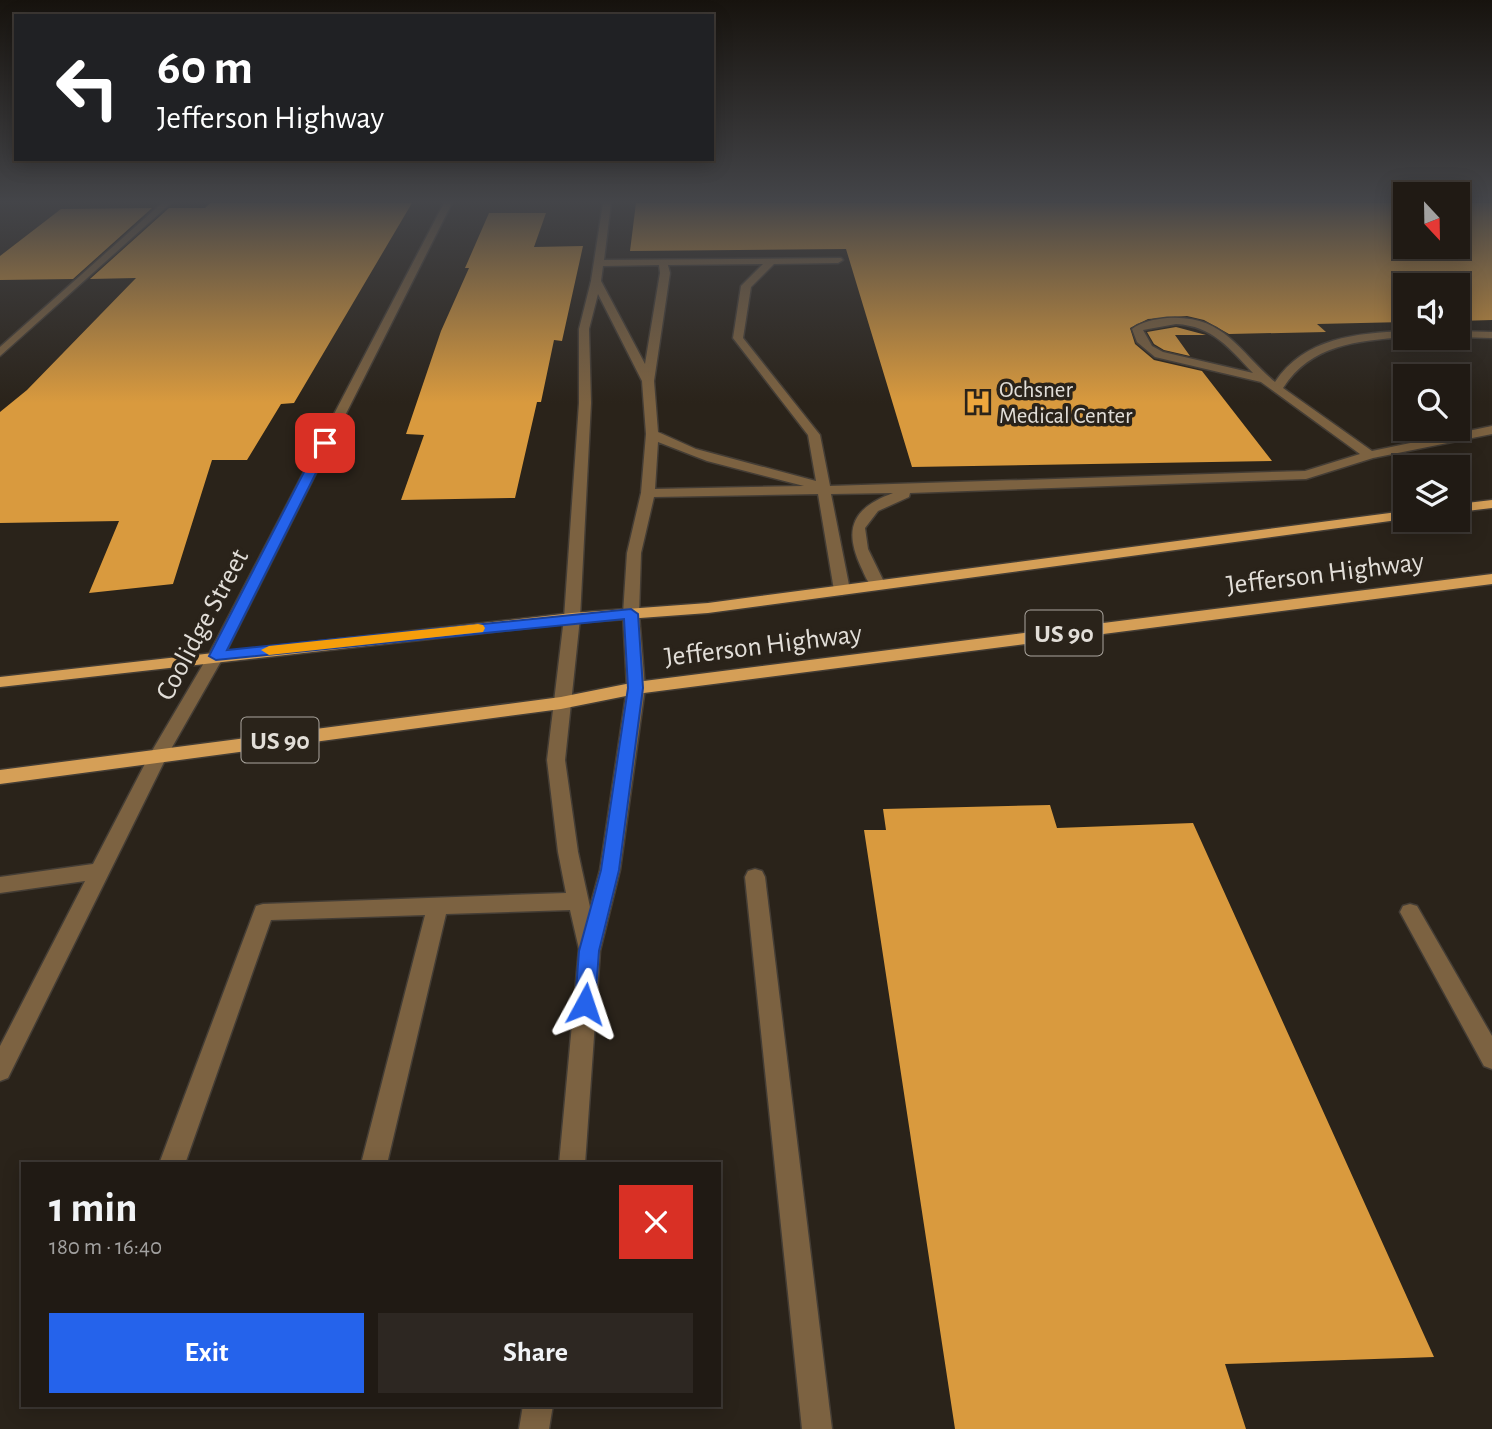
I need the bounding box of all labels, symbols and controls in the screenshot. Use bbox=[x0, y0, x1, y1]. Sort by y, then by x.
icon: left bbox=[42, 42, 133, 133]
text: 60 m bbox=[157, 44, 253, 93]
text: Jefferson Highway bbox=[157, 102, 384, 134]
north arrow bbox=[1393, 182, 1470, 259]
map controls bbox=[1393, 182, 1470, 532]
button: sound bbox=[1393, 273, 1470, 350]
button: search bbox=[1393, 364, 1470, 441]
place label: Ochsner Medical Center bbox=[999, 379, 1133, 428]
hospital icon: Ochsner Medical Center bbox=[963, 387, 993, 417]
pin bbox=[295, 413, 355, 473]
icon: arrive bbox=[306, 424, 344, 462]
button: layers bbox=[1393, 455, 1470, 532]
street label: Coolidge Street bbox=[151, 545, 254, 705]
street label: Jefferson Highway bbox=[1225, 548, 1426, 600]
road number: US 90 bbox=[1026, 610, 1102, 656]
street label: Jefferson Highway bbox=[663, 620, 864, 672]
road number: US 90 bbox=[242, 718, 318, 762]
position arrow bbox=[548, 967, 622, 1041]
button: close bbox=[619, 1185, 693, 1259]
text: 1 min bbox=[49, 1187, 138, 1229]
text: 180 m · 16:40 bbox=[49, 1236, 162, 1259]
button: Exit bbox=[49, 1313, 364, 1393]
button: Share bbox=[378, 1313, 693, 1393]

